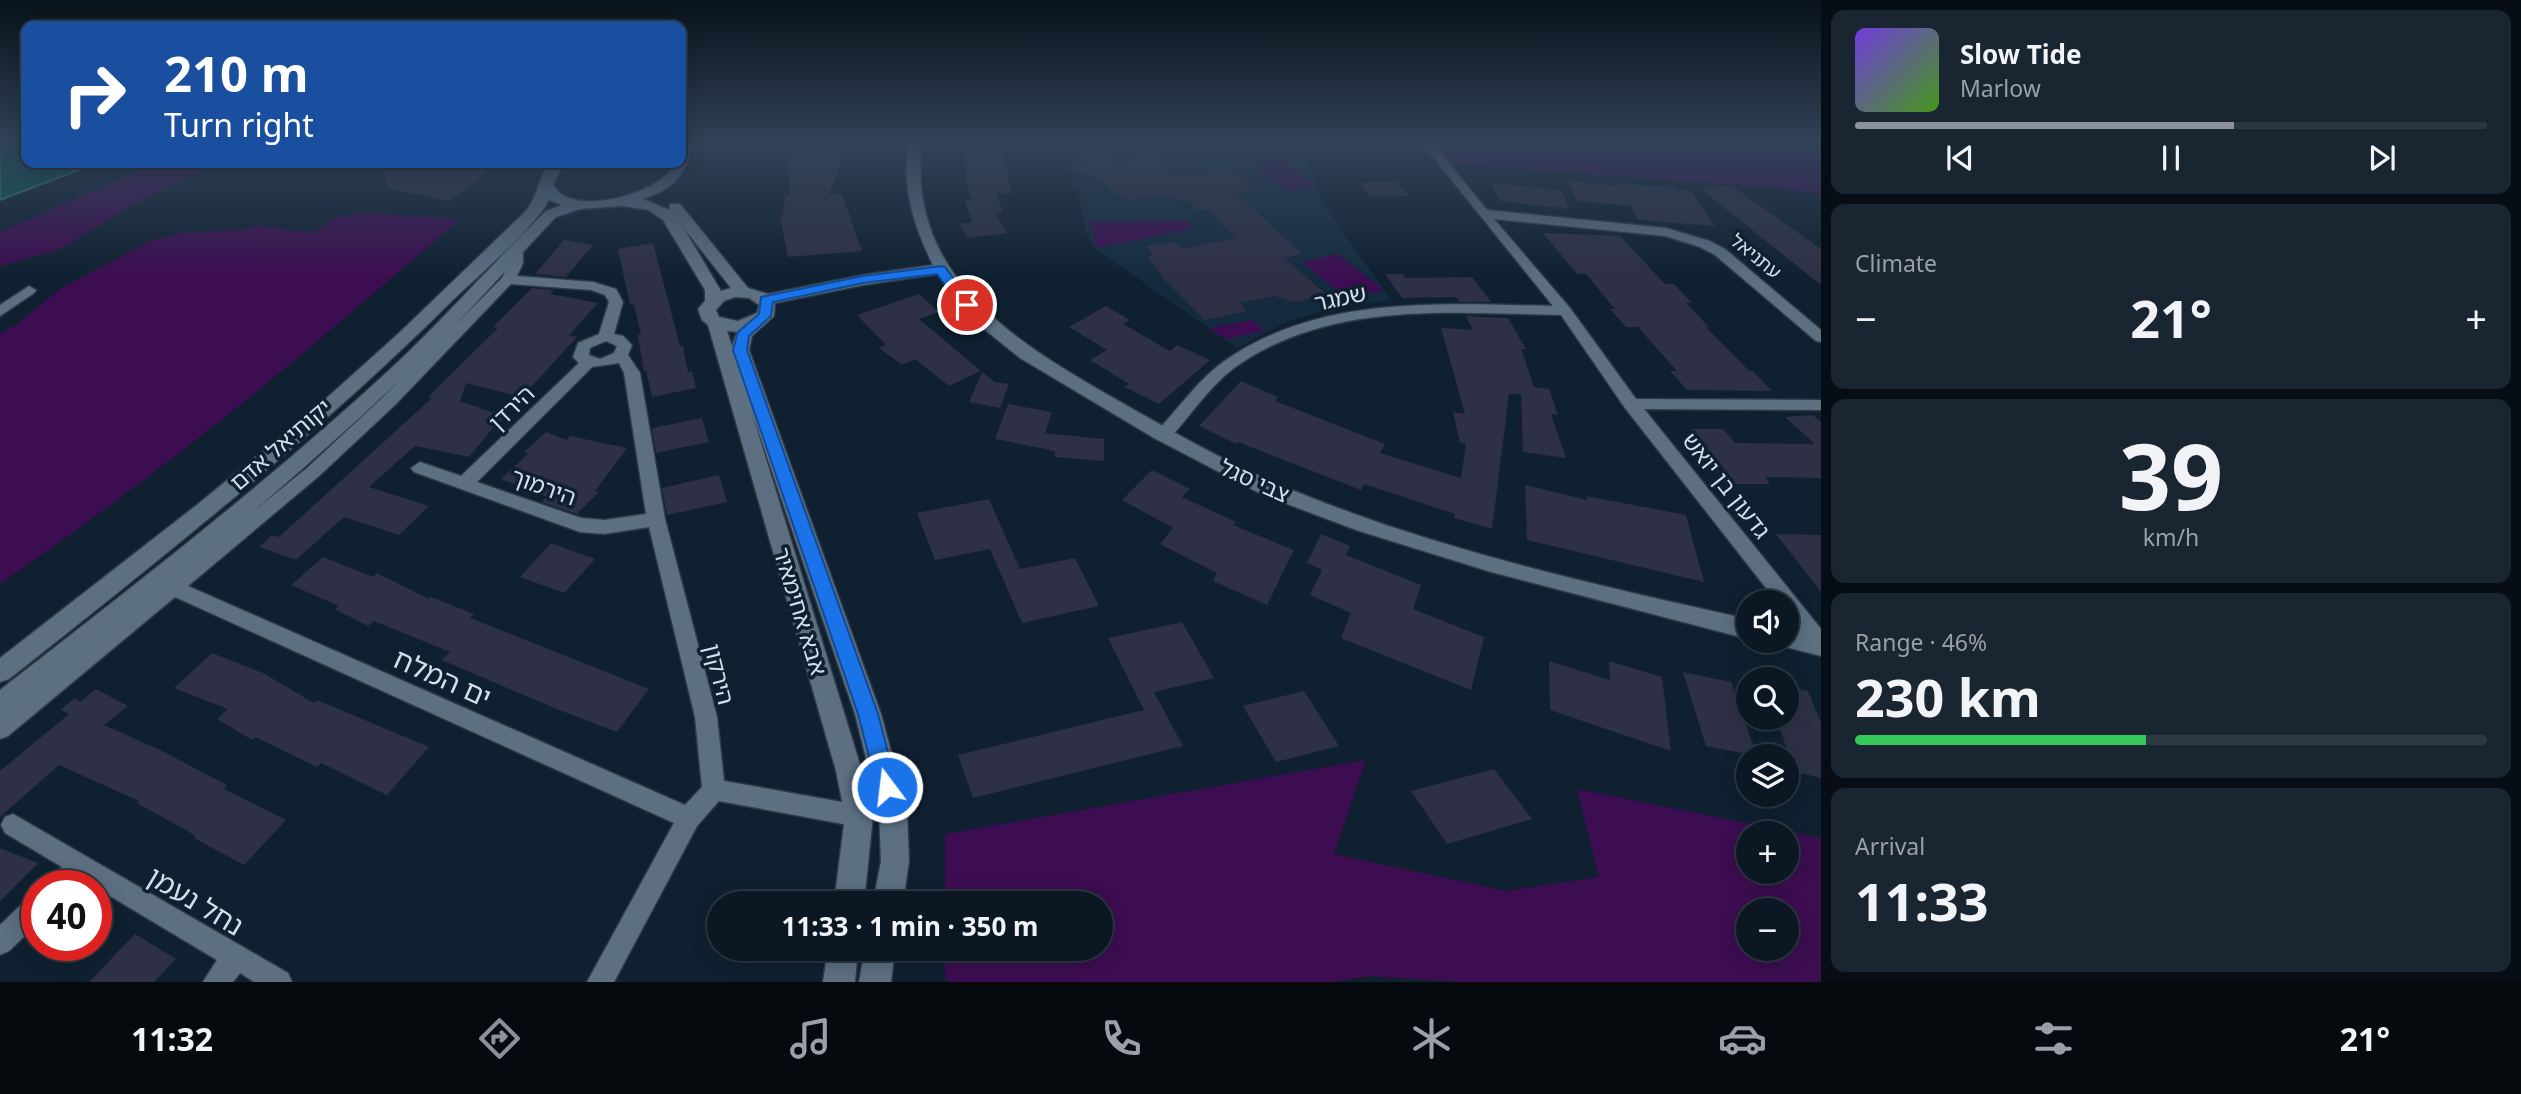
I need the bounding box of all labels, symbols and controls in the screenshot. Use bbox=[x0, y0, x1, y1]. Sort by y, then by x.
text: Slow Tide bbox=[1960, 36, 2082, 72]
text: 210 m bbox=[164, 40, 309, 106]
icon: right bbox=[49, 49, 140, 140]
text: Marlow bbox=[1960, 72, 2041, 104]
text: Turn right bbox=[164, 103, 314, 146]
icon: previous bbox=[1941, 139, 1979, 177]
icon: pause bbox=[2152, 139, 2190, 177]
icon: next bbox=[2363, 139, 2401, 177]
street label: עתניאל bbox=[1725, 227, 1787, 285]
text: Climate bbox=[1855, 247, 1937, 279]
pin bbox=[937, 275, 997, 335]
street label: שמגר bbox=[1311, 276, 1369, 318]
text: 21° bbox=[2130, 282, 2212, 353]
icon: arrive bbox=[948, 286, 986, 324]
text: − bbox=[1855, 292, 1877, 344]
text: + bbox=[2465, 292, 2487, 344]
street label: הירדן bbox=[481, 377, 541, 437]
street label: יקותיאל אדם bbox=[222, 391, 338, 497]
text: 39 bbox=[2119, 413, 2223, 537]
street label: גדעון בן יואש bbox=[1675, 425, 1779, 545]
street label: צבי סגל bbox=[1215, 451, 1295, 509]
street label: הירמוך bbox=[507, 459, 581, 513]
text: km/h bbox=[2143, 521, 2199, 553]
street label: אבא אחימאיר bbox=[766, 543, 836, 679]
map controls bbox=[1736, 590, 1799, 961]
button: sound bbox=[1736, 590, 1799, 653]
text: Range · 46% bbox=[1855, 626, 1987, 658]
street label: ים המלח bbox=[388, 639, 498, 715]
street label: הירקון bbox=[697, 640, 743, 708]
text: 230 km bbox=[1855, 661, 2041, 732]
button: search bbox=[1736, 667, 1799, 730]
button: layers bbox=[1736, 744, 1799, 807]
position arrow bbox=[850, 750, 924, 824]
button: + bbox=[1736, 821, 1799, 884]
text: Arrival bbox=[1855, 830, 1925, 862]
street label: נחל נעמן bbox=[141, 856, 251, 944]
text: 11:33 bbox=[1855, 865, 1989, 936]
speed limit sign: 40 bbox=[21, 870, 112, 961]
button: − bbox=[1736, 898, 1799, 961]
text: 11:33 · 1 min · 350 m bbox=[782, 908, 1038, 944]
icon: directions bbox=[475, 1014, 524, 1063]
icon: music bbox=[786, 1014, 835, 1063]
icon: phone bbox=[1097, 1014, 1146, 1063]
icon: climate bbox=[1407, 1014, 1456, 1063]
icon: car bbox=[1718, 1014, 1767, 1063]
icon: filters bbox=[2029, 1014, 2078, 1063]
text: 11:32 bbox=[131, 1017, 213, 1060]
text: 21° bbox=[2340, 1017, 2390, 1060]

